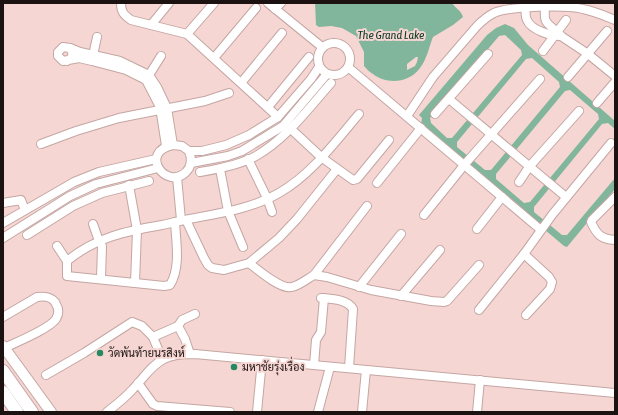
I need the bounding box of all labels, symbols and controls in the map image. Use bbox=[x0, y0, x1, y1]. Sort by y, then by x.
water label: The Grand Lake bbox=[358, 28, 425, 42]
place label: วัดพันท้ายนรสิงห์ bbox=[108, 345, 185, 359]
marker: วัดพันท้ายนรสิงห์ bbox=[95, 348, 105, 358]
place label: มหาชัยรุ่งเรื่อง bbox=[242, 356, 305, 376]
marker: มหาชัยรุ่งเรื่อง bbox=[229, 362, 239, 372]

